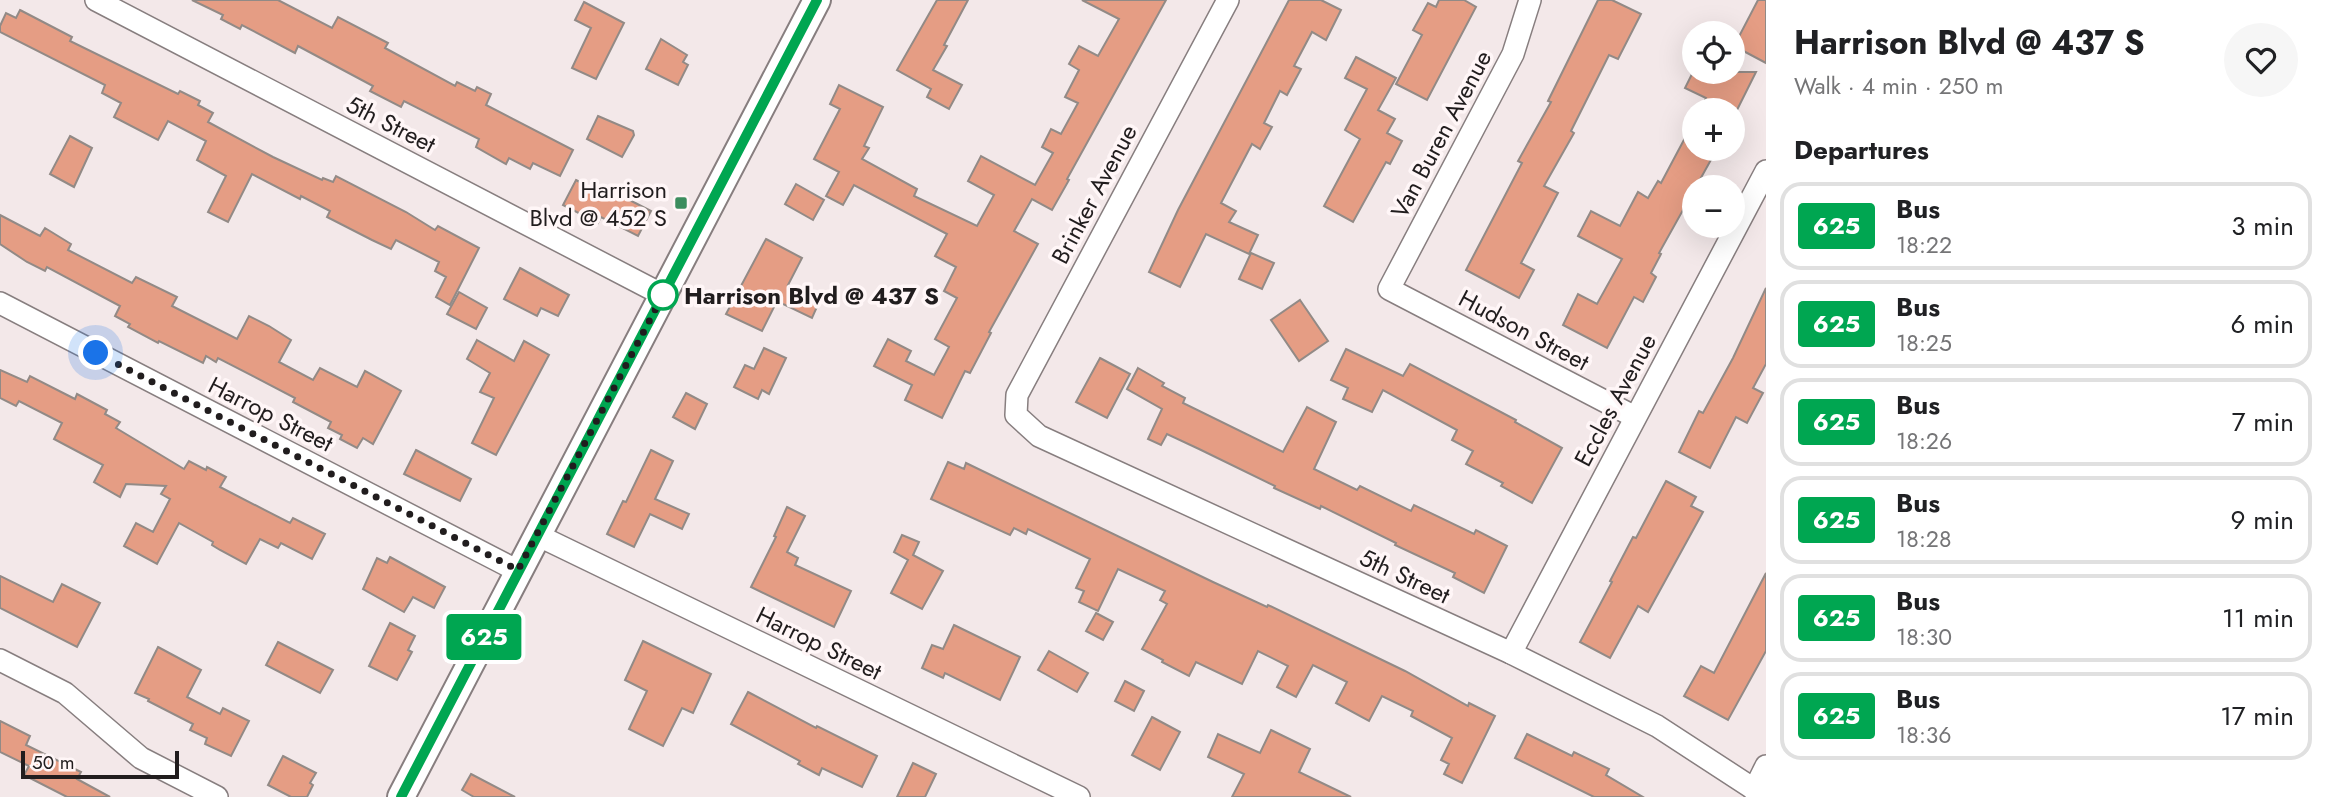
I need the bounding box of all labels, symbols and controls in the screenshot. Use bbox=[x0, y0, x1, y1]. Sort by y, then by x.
text: Harrison Blvd @ 437 S bbox=[1794, 19, 2145, 66]
map controls bbox=[1682, 21, 1745, 238]
button: locate bbox=[1682, 21, 1745, 84]
button: heart bbox=[2224, 23, 2298, 97]
street label: Van Buren Avenue bbox=[1382, 44, 1500, 224]
text: Walk · 4 min · 250 m bbox=[1794, 69, 2003, 103]
street label: 5th Street bbox=[340, 87, 442, 162]
button: + bbox=[1682, 98, 1745, 161]
street label: Brinker Avenue bbox=[1043, 118, 1145, 270]
text: Departures bbox=[1794, 131, 1929, 169]
place label: Harrison Blvd @ 452 S bbox=[529, 172, 667, 235]
button: − bbox=[1682, 175, 1745, 238]
text: Bus bbox=[1896, 190, 1940, 228]
marker: Harrison Blvd @ 452 S bbox=[673, 195, 689, 211]
text: 3 min bbox=[2231, 207, 2294, 245]
text: 625 bbox=[1813, 208, 1860, 243]
text: 18:22 bbox=[1896, 228, 1952, 262]
place label: Harrison Blvd @ 437 S bbox=[684, 278, 939, 313]
marker: Harrison Blvd @ 437 S bbox=[648, 280, 678, 310]
street label: Hudson Street bbox=[1453, 281, 1596, 379]
text: Bus bbox=[1896, 288, 1940, 326]
text: 6 min bbox=[2231, 305, 2294, 343]
text: 625 bbox=[1813, 306, 1860, 341]
text: 18:25 bbox=[1896, 326, 1952, 360]
street label: Eccles Avenue bbox=[1565, 327, 1665, 473]
your location bbox=[78, 335, 113, 370]
street label: Harrop Street bbox=[202, 368, 340, 461]
text: Bus bbox=[1896, 386, 1940, 424]
text: 7 min bbox=[2232, 403, 2294, 441]
text: 625 bbox=[1813, 404, 1860, 439]
text: 18:26 bbox=[1896, 424, 1952, 458]
text: Bus bbox=[1896, 484, 1940, 522]
text: 9 min bbox=[2231, 501, 2294, 539]
text: 625 bbox=[1813, 502, 1860, 537]
text: 18:28 bbox=[1896, 522, 1951, 556]
street label: 5th Street bbox=[1354, 540, 1456, 612]
text: Bus bbox=[1896, 582, 1940, 620]
street label: Harrop Street bbox=[750, 597, 888, 689]
text: 11 min bbox=[2222, 599, 2294, 637]
text: 625 bbox=[1813, 600, 1860, 635]
line badge: 625 bbox=[444, 614, 524, 660]
text: 625 bbox=[460, 619, 508, 654]
text: 18:30 bbox=[1896, 620, 1952, 654]
text: Bus bbox=[1896, 680, 1940, 718]
text: 17 min bbox=[2220, 697, 2294, 735]
text: 625 bbox=[1813, 698, 1860, 733]
text: 18:36 bbox=[1896, 718, 1952, 752]
scale bar bbox=[21, 748, 178, 780]
text: 50 m bbox=[32, 749, 75, 776]

